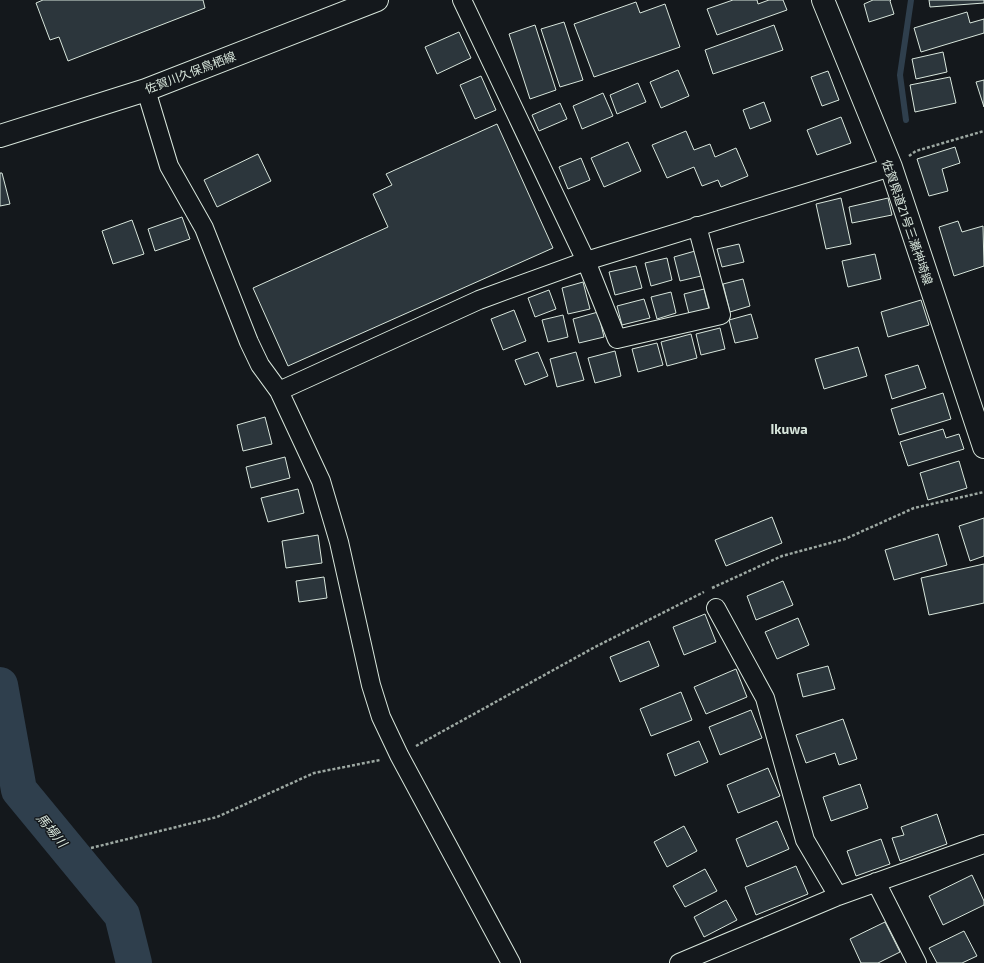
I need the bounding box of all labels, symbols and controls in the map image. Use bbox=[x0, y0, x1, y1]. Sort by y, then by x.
street label: 佐賀川久保鳥栖線 bbox=[143, 48, 237, 96]
street label: 佐賀県道21号三瀬神埼線 bbox=[880, 158, 936, 286]
district label: Ikuwa bbox=[770, 421, 808, 437]
water label: 馬場川 bbox=[34, 810, 72, 852]

